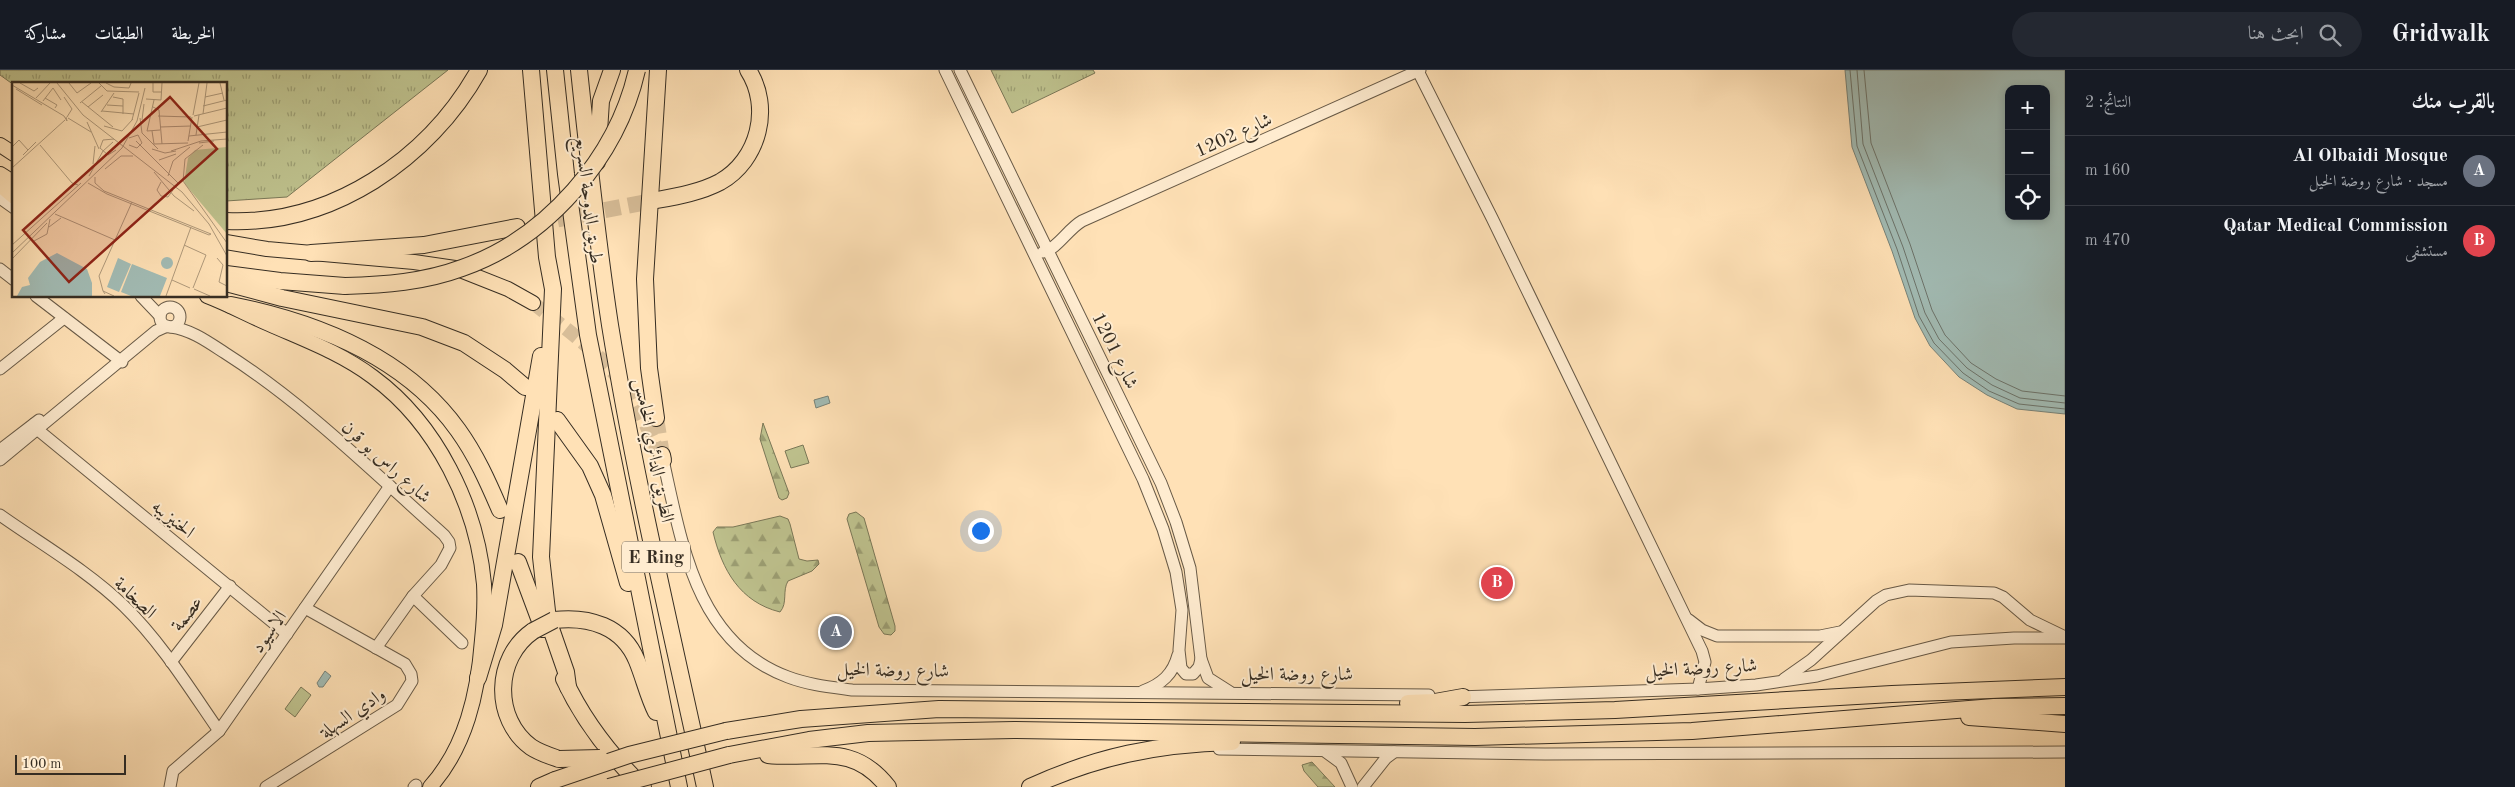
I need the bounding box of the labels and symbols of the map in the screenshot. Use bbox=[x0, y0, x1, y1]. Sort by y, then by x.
inset map bbox=[12, 82, 228, 298]
street label: شارع 1202 bbox=[1193, 111, 1277, 165]
street label: طريق الدوحة السريع bbox=[564, 135, 605, 266]
street label: شارع 1201 bbox=[1084, 310, 1140, 394]
street label: الطريق الدائري الخامس bbox=[625, 377, 676, 525]
street label: شارع راس بو قرن bbox=[334, 418, 434, 511]
street label: الحنيزيبه bbox=[147, 497, 197, 543]
your location bbox=[968, 518, 994, 544]
road number: E Ring bbox=[622, 542, 690, 572]
pin: B bbox=[1481, 564, 1513, 602]
street label: الصخامة bbox=[110, 575, 159, 623]
street label: عصمة bbox=[169, 593, 207, 636]
street label: الاسيود bbox=[249, 608, 292, 658]
pin: A bbox=[820, 613, 852, 651]
street label: شارع روضة الخيل bbox=[1645, 657, 1758, 686]
street label: شارع روضة الخيل bbox=[837, 661, 949, 686]
street label: شارع روضة الخيل bbox=[1241, 666, 1353, 689]
street label: وادي السهلة bbox=[316, 685, 392, 747]
scale bar bbox=[15, 752, 126, 775]

